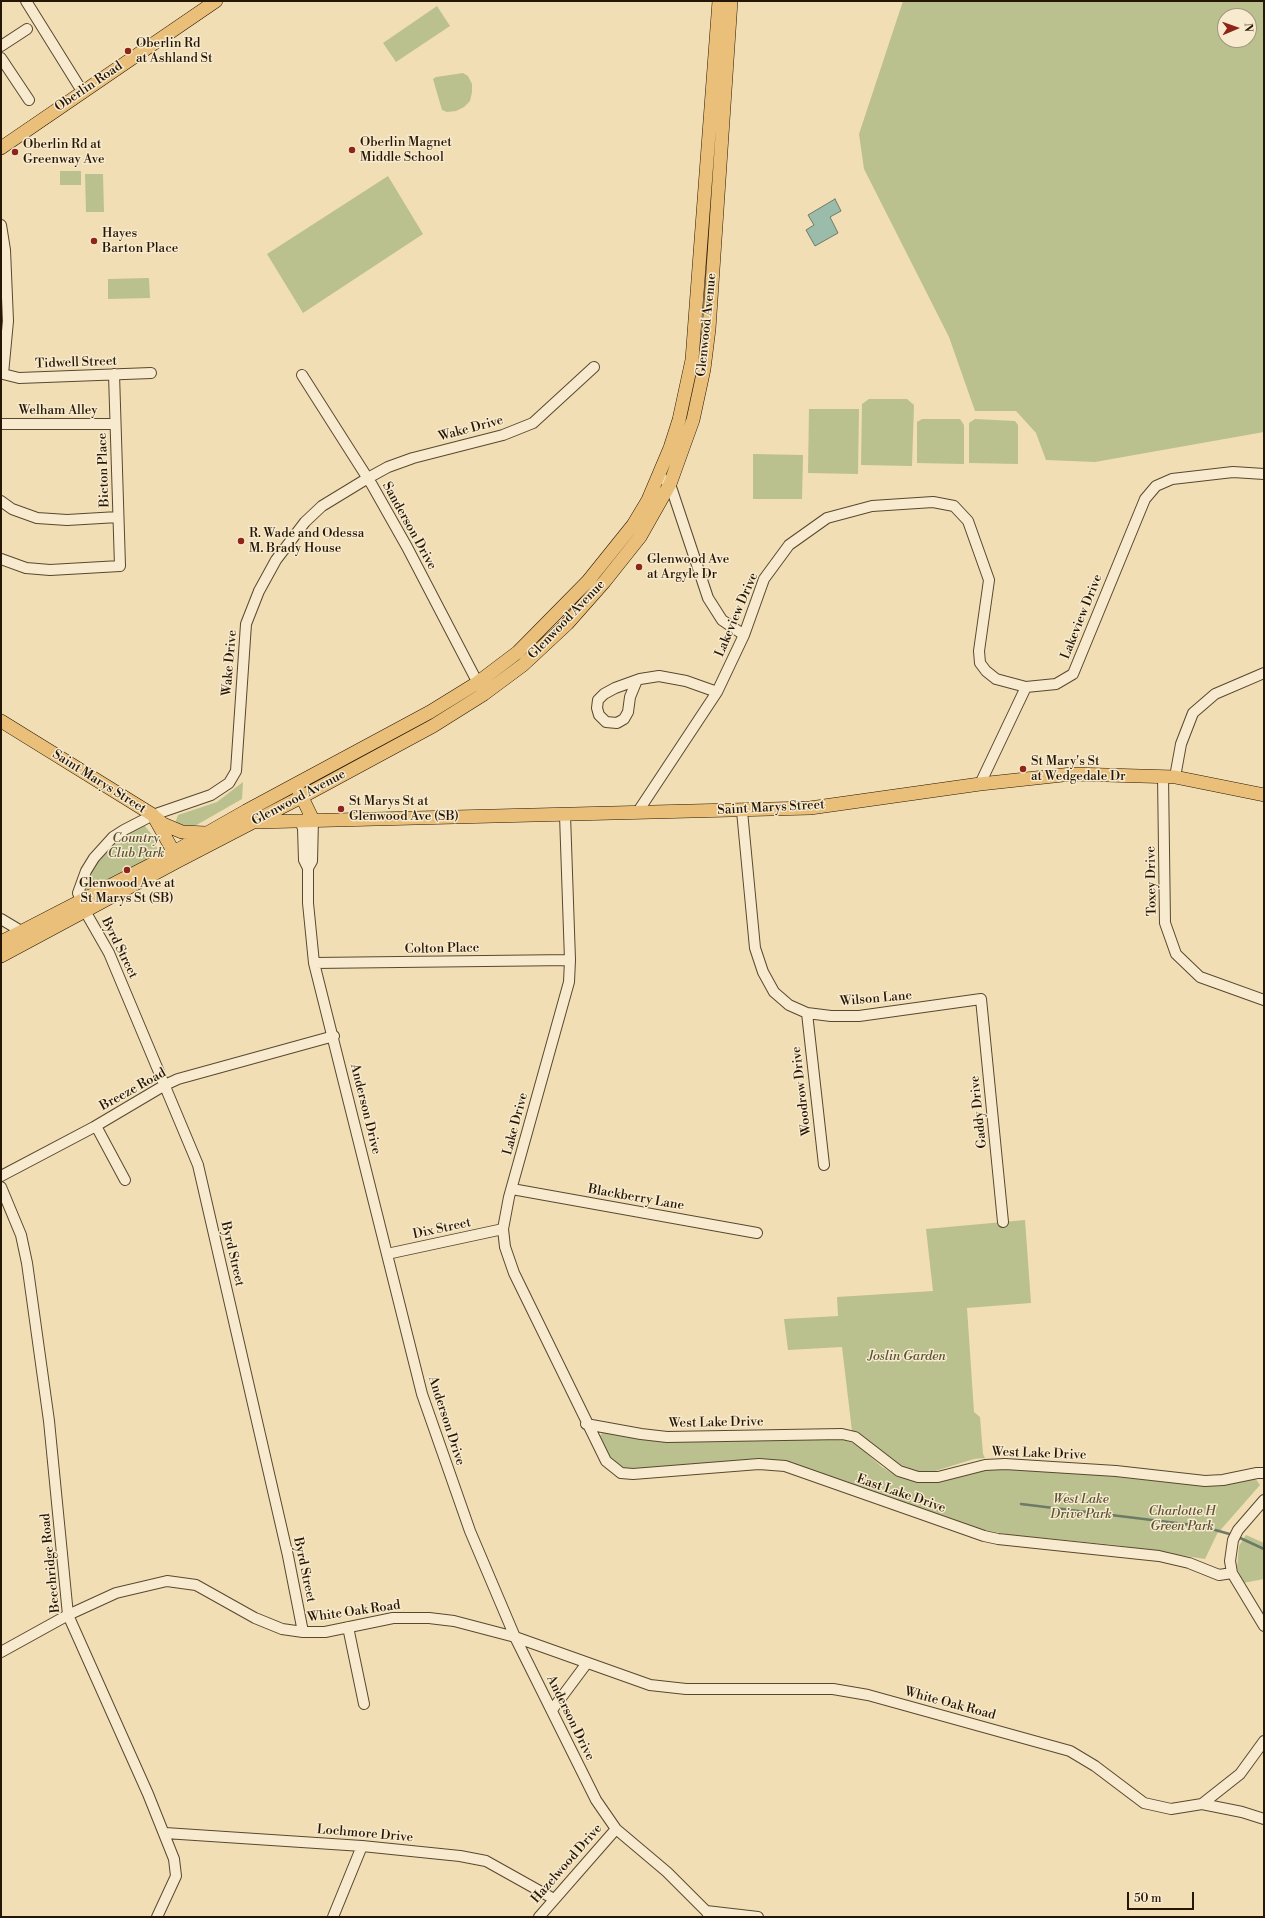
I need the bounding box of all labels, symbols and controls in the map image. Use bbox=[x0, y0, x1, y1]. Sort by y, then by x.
north arrow bbox=[1217, 8, 1257, 48]
text: N bbox=[1241, 23, 1255, 32]
place label: Oberlin Rd at Ashland St bbox=[136, 36, 213, 67]
marker: Oberlin Rd at Ashland St bbox=[123, 46, 133, 56]
street label: Oberlin Road bbox=[52, 59, 126, 115]
place label: Oberlin Magnet Middle School bbox=[360, 135, 452, 166]
place label: Oberlin Rd at Greenway Ave bbox=[23, 137, 105, 168]
marker: Oberlin Magnet Middle School bbox=[347, 145, 357, 155]
marker: Oberlin Rd at Greenway Ave bbox=[10, 147, 20, 157]
place label: Hayes Barton Place bbox=[102, 226, 178, 257]
marker: Hayes Barton Place bbox=[89, 236, 99, 246]
street label: Glenwood Avenue bbox=[694, 272, 720, 378]
street label: Tidwell Street bbox=[35, 354, 117, 372]
street label: Welham Alley bbox=[18, 403, 98, 419]
street label: Wake Drive bbox=[437, 413, 505, 445]
street label: Bicton Place bbox=[95, 432, 113, 508]
street label: Sanderson Drive bbox=[378, 479, 440, 573]
place label: R. Wade and Odessa M. Brady House bbox=[249, 526, 364, 557]
marker: R. Wade and Odessa M. Brady House bbox=[236, 536, 246, 546]
place label: Glenwood Ave at Argyle Dr bbox=[647, 552, 729, 583]
marker: Glenwood Ave at Argyle Dr bbox=[634, 562, 644, 572]
street label: Lakeview Drive bbox=[712, 570, 762, 660]
street label: Lakeview Drive bbox=[1058, 572, 1106, 662]
street label: Glenwood Avenue bbox=[525, 577, 609, 663]
street label: Wake Drive bbox=[219, 629, 241, 697]
street label: Saint Marys Street bbox=[49, 747, 149, 817]
place label: St Mary's St at Wedgedale Dr bbox=[1031, 754, 1126, 785]
marker: St Mary's St at Wedgedale Dr bbox=[1018, 764, 1028, 774]
street label: Glenwood Avenue bbox=[249, 767, 349, 829]
place label: St Marys St at Glenwood Ave (SB) bbox=[349, 794, 459, 825]
street label: Saint Marys Street bbox=[717, 797, 825, 819]
marker: St Marys St at Glenwood Ave (SB) bbox=[336, 804, 346, 814]
park label: Country Club Park bbox=[108, 831, 164, 862]
street label: Toxey Drive bbox=[1144, 846, 1160, 916]
marker: Glenwood Ave at St Marys St (SB) bbox=[122, 865, 132, 875]
place label: Glenwood Ave at St Marys St (SB) bbox=[79, 876, 175, 907]
street label: Byrd Street bbox=[98, 915, 140, 981]
street label: Colton Place bbox=[405, 941, 479, 957]
street label: Wilson Lane bbox=[839, 988, 913, 1010]
street label: Woodrow Drive bbox=[789, 1045, 815, 1137]
street label: Anderson Drive bbox=[346, 1062, 384, 1156]
street label: Breeze Road bbox=[97, 1065, 169, 1115]
street label: Gaddy Drive bbox=[967, 1075, 991, 1149]
street label: Lake Drive bbox=[500, 1091, 532, 1157]
street label: Blackberry Lane bbox=[587, 1182, 685, 1214]
street label: Dix Street bbox=[412, 1215, 472, 1243]
street label: Byrd Street bbox=[217, 1220, 247, 1288]
park label: Joslin Garden bbox=[868, 1349, 946, 1365]
street label: Anderson Drive bbox=[424, 1374, 468, 1468]
street label: West Lake Drive bbox=[668, 1414, 764, 1432]
street label: West Lake Drive bbox=[991, 1445, 1087, 1463]
street label: East Lake Drive bbox=[855, 1472, 947, 1516]
park label: West Lake Drive Park bbox=[1050, 1492, 1112, 1523]
park label: Charlotte H Green Park bbox=[1148, 1504, 1216, 1535]
street label: Beechridge Road bbox=[38, 1512, 64, 1614]
street label: Byrd Street bbox=[290, 1536, 318, 1604]
street label: White Oak Road bbox=[306, 1598, 402, 1626]
street label: Anderson Drive bbox=[543, 1673, 597, 1763]
street label: White Oak Road bbox=[903, 1684, 997, 1724]
street label: Hazelwood Drive bbox=[528, 1821, 606, 1907]
street label: Lochmore Drive bbox=[316, 1822, 414, 1846]
scale bar bbox=[1129, 1884, 1196, 1910]
text: 50 m bbox=[1134, 1891, 1162, 1906]

